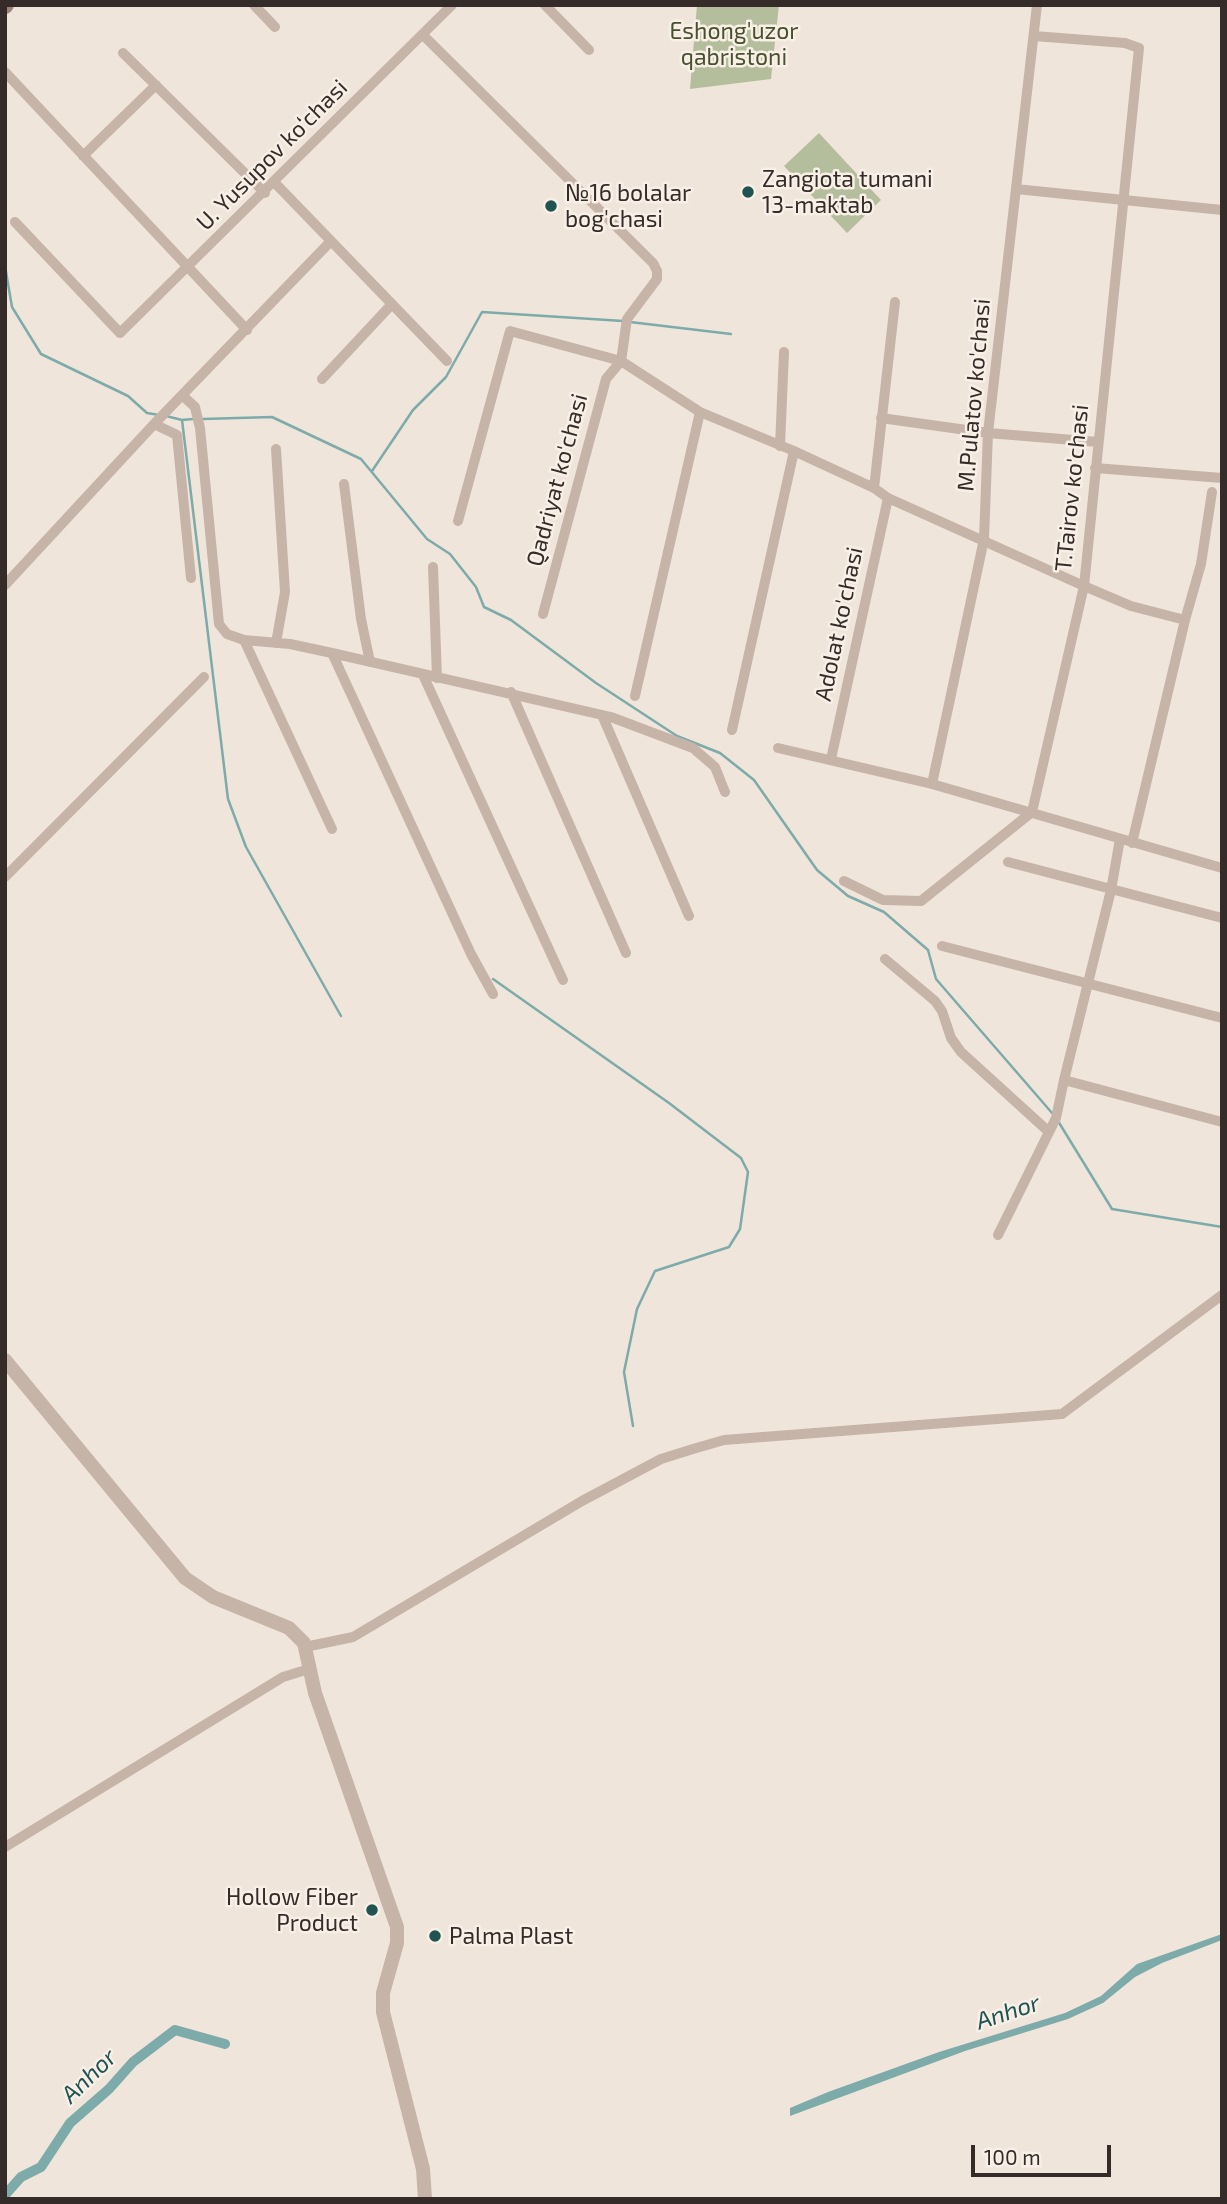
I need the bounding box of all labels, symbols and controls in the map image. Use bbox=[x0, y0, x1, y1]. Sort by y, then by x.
park label: Eshong'uzor qabristoni bbox=[669, 17, 799, 71]
street label: U. Yusupov ko‘chasi bbox=[191, 74, 353, 236]
place label: Zangiota tumani 13-maktab bbox=[762, 165, 933, 219]
place label: №16 bolalar bog'chasi bbox=[565, 179, 691, 233]
marker: Zangiota tumani 13-maktab bbox=[740, 184, 756, 200]
marker: №16 bolalar bog'chasi bbox=[543, 198, 559, 214]
street label: M.Pulatov ko'chasi bbox=[952, 297, 996, 493]
street label: Qadriyat ko'chasi bbox=[521, 391, 593, 569]
street label: T.Tairov ko'chasi bbox=[1050, 403, 1094, 573]
street label: Adolat ko'chasi bbox=[809, 544, 869, 704]
place label: Hollow Fiber Product bbox=[226, 1883, 358, 1937]
marker: Hollow Fiber Product bbox=[364, 1902, 380, 1918]
place label: Palma Plast bbox=[449, 1922, 573, 1950]
marker: Palma Plast bbox=[427, 1928, 443, 1944]
water label: Anhor bbox=[972, 1988, 1044, 2036]
water label: Anhor bbox=[55, 2043, 123, 2109]
scale bar bbox=[975, 2130, 1115, 2174]
text: 100 m bbox=[984, 2144, 1041, 2169]

